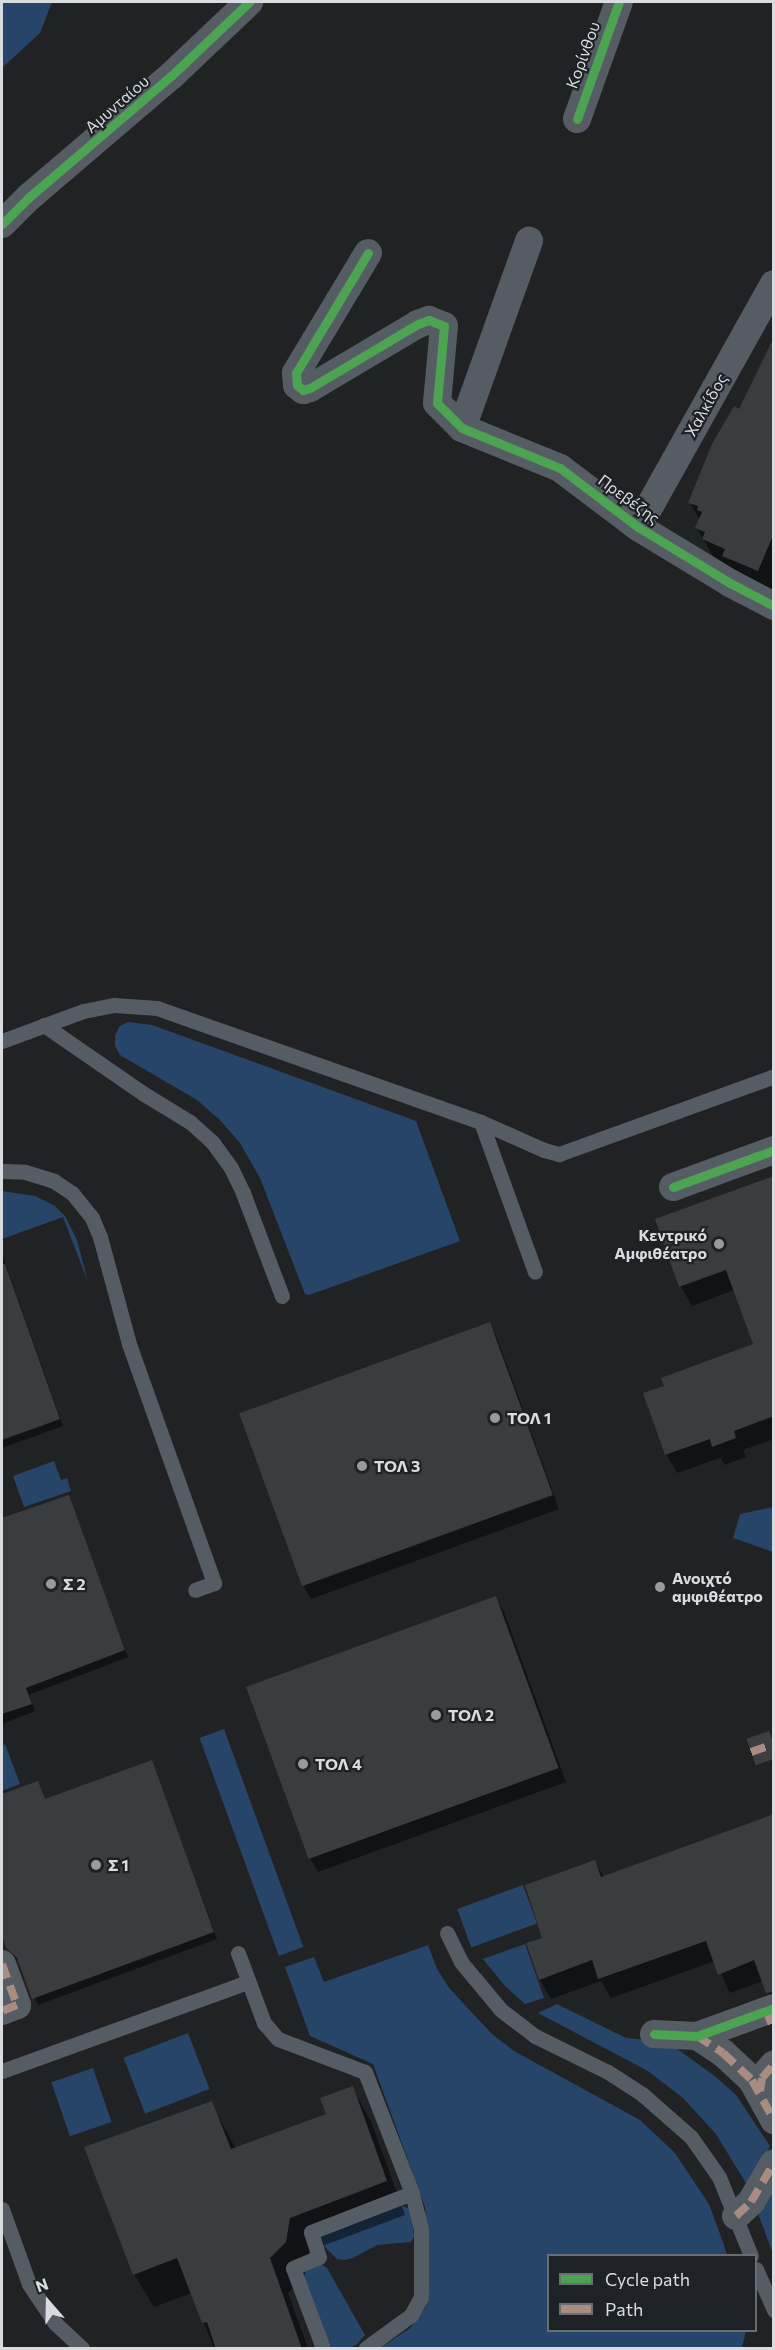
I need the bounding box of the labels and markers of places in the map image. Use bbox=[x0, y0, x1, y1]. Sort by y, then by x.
place label: Κεντρικό Αμφιθέατρο bbox=[614, 1225, 707, 1263]
marker: Κεντρικό Αμφιθέατρο bbox=[712, 1237, 726, 1251]
place label: ΤΟΛ 1 bbox=[507, 1408, 551, 1428]
marker: ΤΟΛ 1 bbox=[488, 1411, 502, 1425]
place label: ΤΟΛ 3 bbox=[374, 1456, 420, 1476]
marker: ΤΟΛ 3 bbox=[355, 1459, 369, 1473]
place label: Ανοιχτό αμφιθέατρο bbox=[672, 1568, 763, 1606]
place label: Σ 2 bbox=[63, 1574, 86, 1594]
marker: Σ 2 bbox=[44, 1577, 58, 1591]
marker: Ανοιχτό αμφιθέατρο bbox=[653, 1580, 667, 1594]
place label: ΤΟΛ 2 bbox=[448, 1705, 494, 1725]
marker: ΤΟΛ 2 bbox=[429, 1708, 443, 1722]
place label: ΤΟΛ 4 bbox=[315, 1754, 362, 1774]
marker: ΤΟΛ 4 bbox=[296, 1757, 310, 1771]
place label: Σ 1 bbox=[108, 1855, 129, 1875]
marker: Σ 1 bbox=[89, 1858, 103, 1872]

